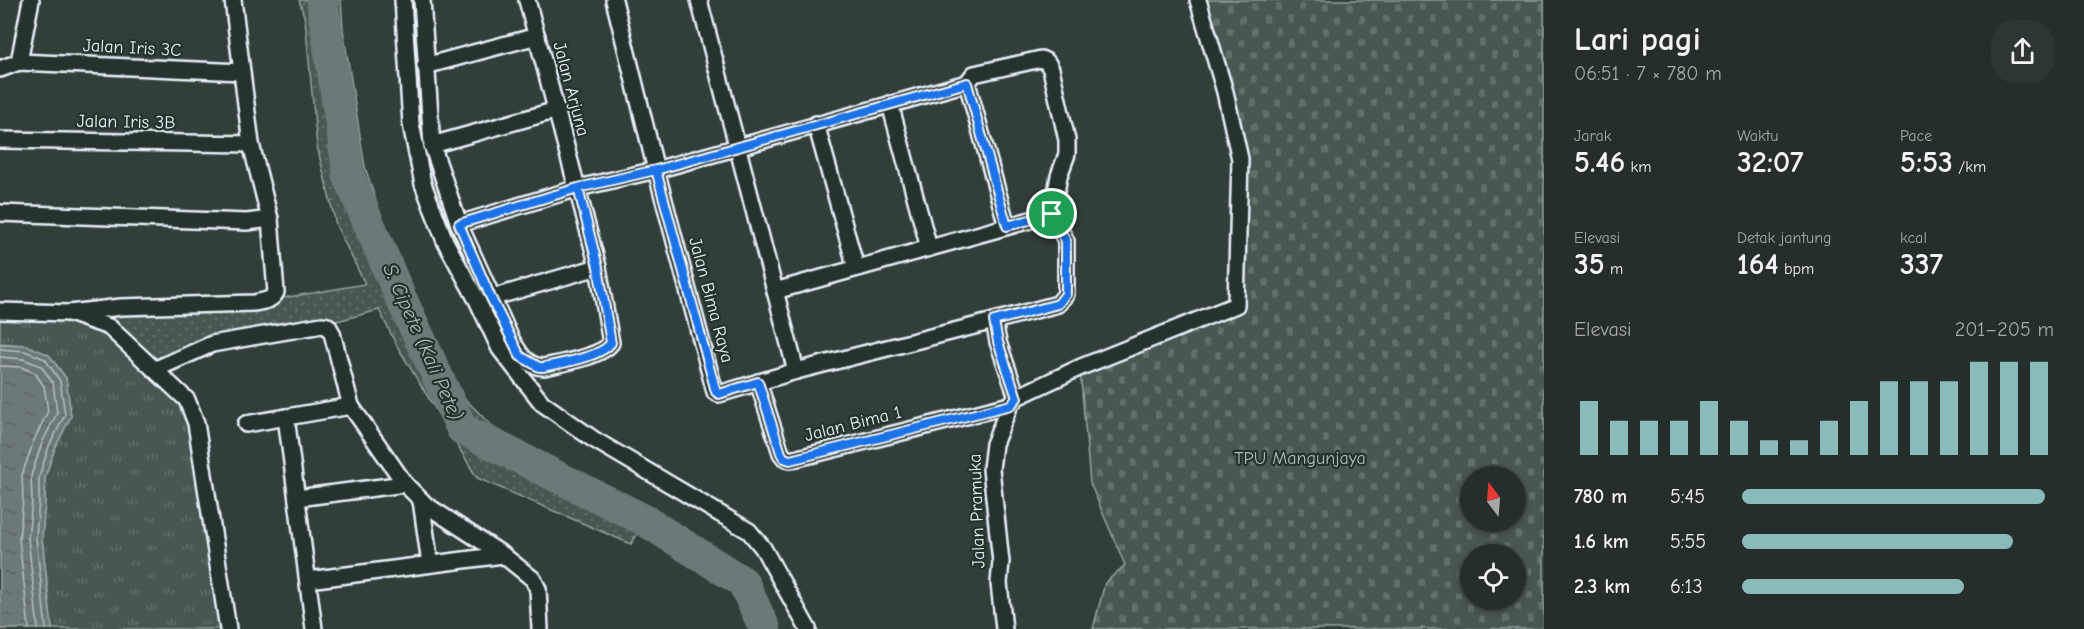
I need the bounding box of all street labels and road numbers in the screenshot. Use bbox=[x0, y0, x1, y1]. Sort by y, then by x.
street label: Jalan Iris 3C bbox=[82, 35, 182, 61]
street label: Jalan Arjuna bbox=[548, 39, 594, 139]
street label: Jalan Iris 3B bbox=[76, 111, 176, 133]
street label: Jalan Bima Raya bbox=[684, 235, 738, 365]
street label: Jalan Bima 1 bbox=[802, 402, 904, 446]
street label: Jalan Pramuka bbox=[965, 453, 989, 569]

